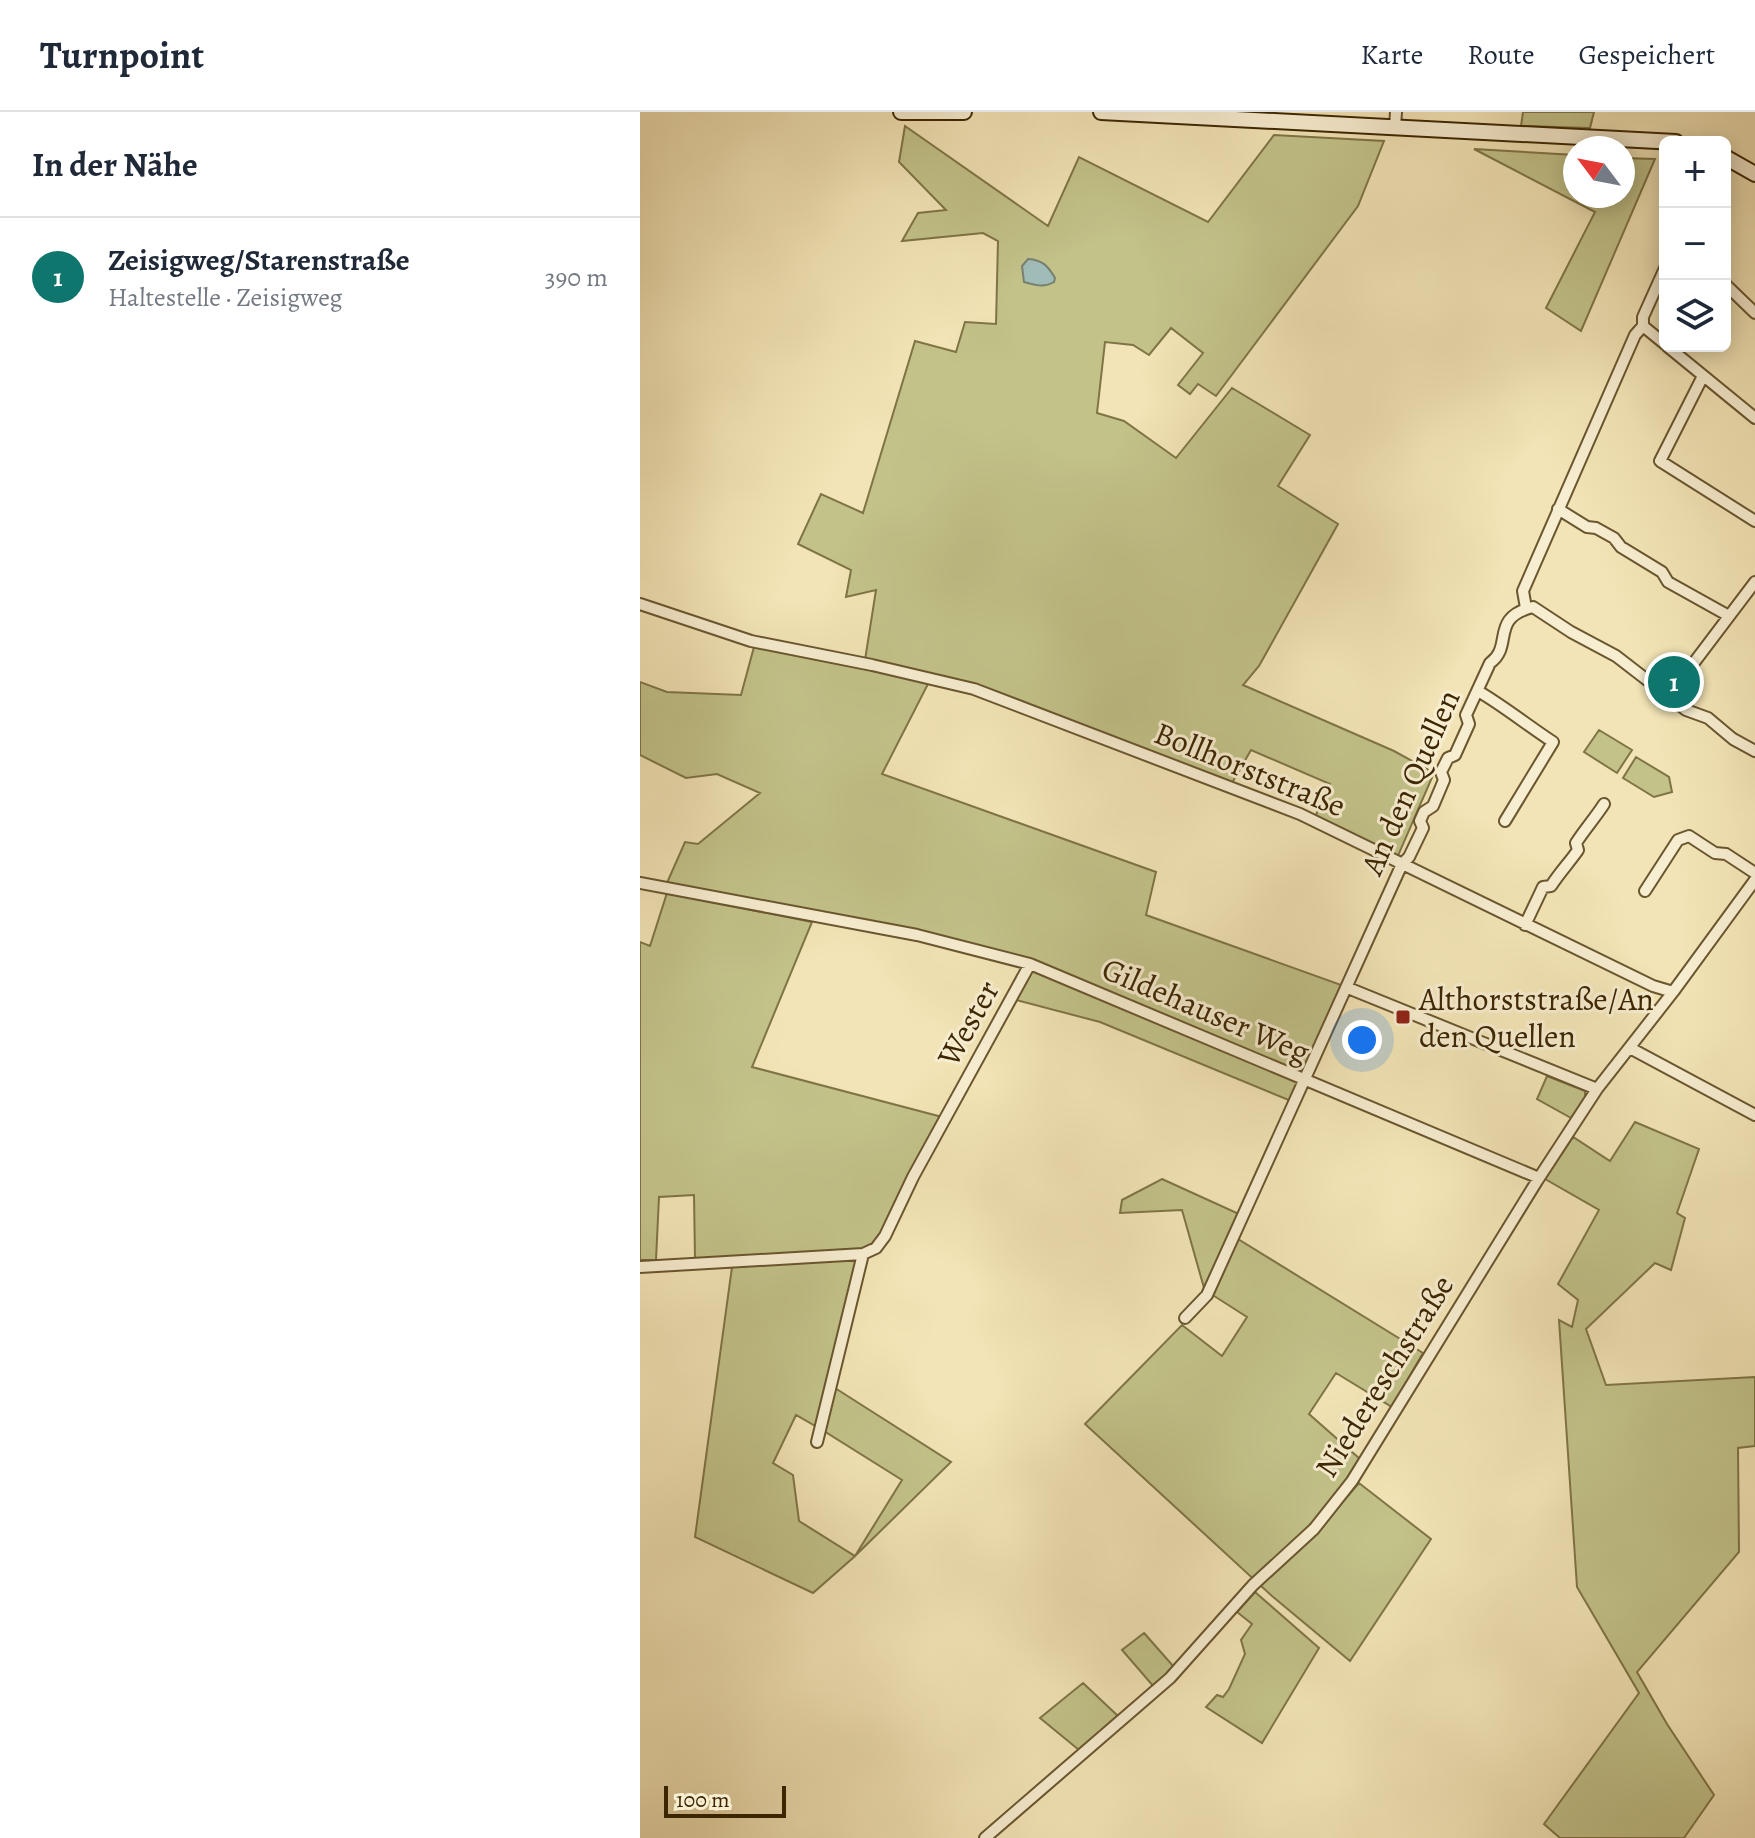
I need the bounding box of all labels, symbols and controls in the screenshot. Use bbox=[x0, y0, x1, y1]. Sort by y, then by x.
text: Turnpoint bbox=[40, 29, 204, 81]
text: Karte bbox=[1360, 36, 1423, 74]
text: Route bbox=[1467, 36, 1535, 74]
text: Gespeichert bbox=[1579, 36, 1715, 74]
north arrow bbox=[1563, 136, 1635, 208]
map controls bbox=[1659, 136, 1731, 352]
button: + bbox=[1659, 136, 1731, 208]
text: In der Nähe bbox=[32, 141, 198, 188]
button: − bbox=[1659, 208, 1731, 280]
text: Zeisigweg/Starenstraße bbox=[108, 240, 410, 280]
text: 1 bbox=[53, 260, 63, 295]
text: 390 m bbox=[545, 260, 608, 295]
text: Haltestelle · Zeisigweg bbox=[108, 280, 343, 315]
button: layers bbox=[1659, 280, 1731, 352]
pin: 1 bbox=[1648, 652, 1700, 712]
street label: An den Quellen bbox=[1349, 682, 1471, 883]
street label: Bollhorststraße bbox=[1148, 711, 1352, 827]
street label: Gildehauser Weg bbox=[1095, 946, 1317, 1074]
street label: Wester bbox=[926, 972, 1009, 1075]
place label: Althorststraße/An den Quellen bbox=[1418, 977, 1654, 1058]
marker: Althorststraße/An den Quellen bbox=[1394, 1008, 1412, 1026]
your location bbox=[1342, 1020, 1382, 1060]
street label: Niedereschstraße bbox=[1304, 1266, 1464, 1486]
scale bar bbox=[664, 1782, 786, 1818]
text: 100 m bbox=[676, 1785, 730, 1815]

